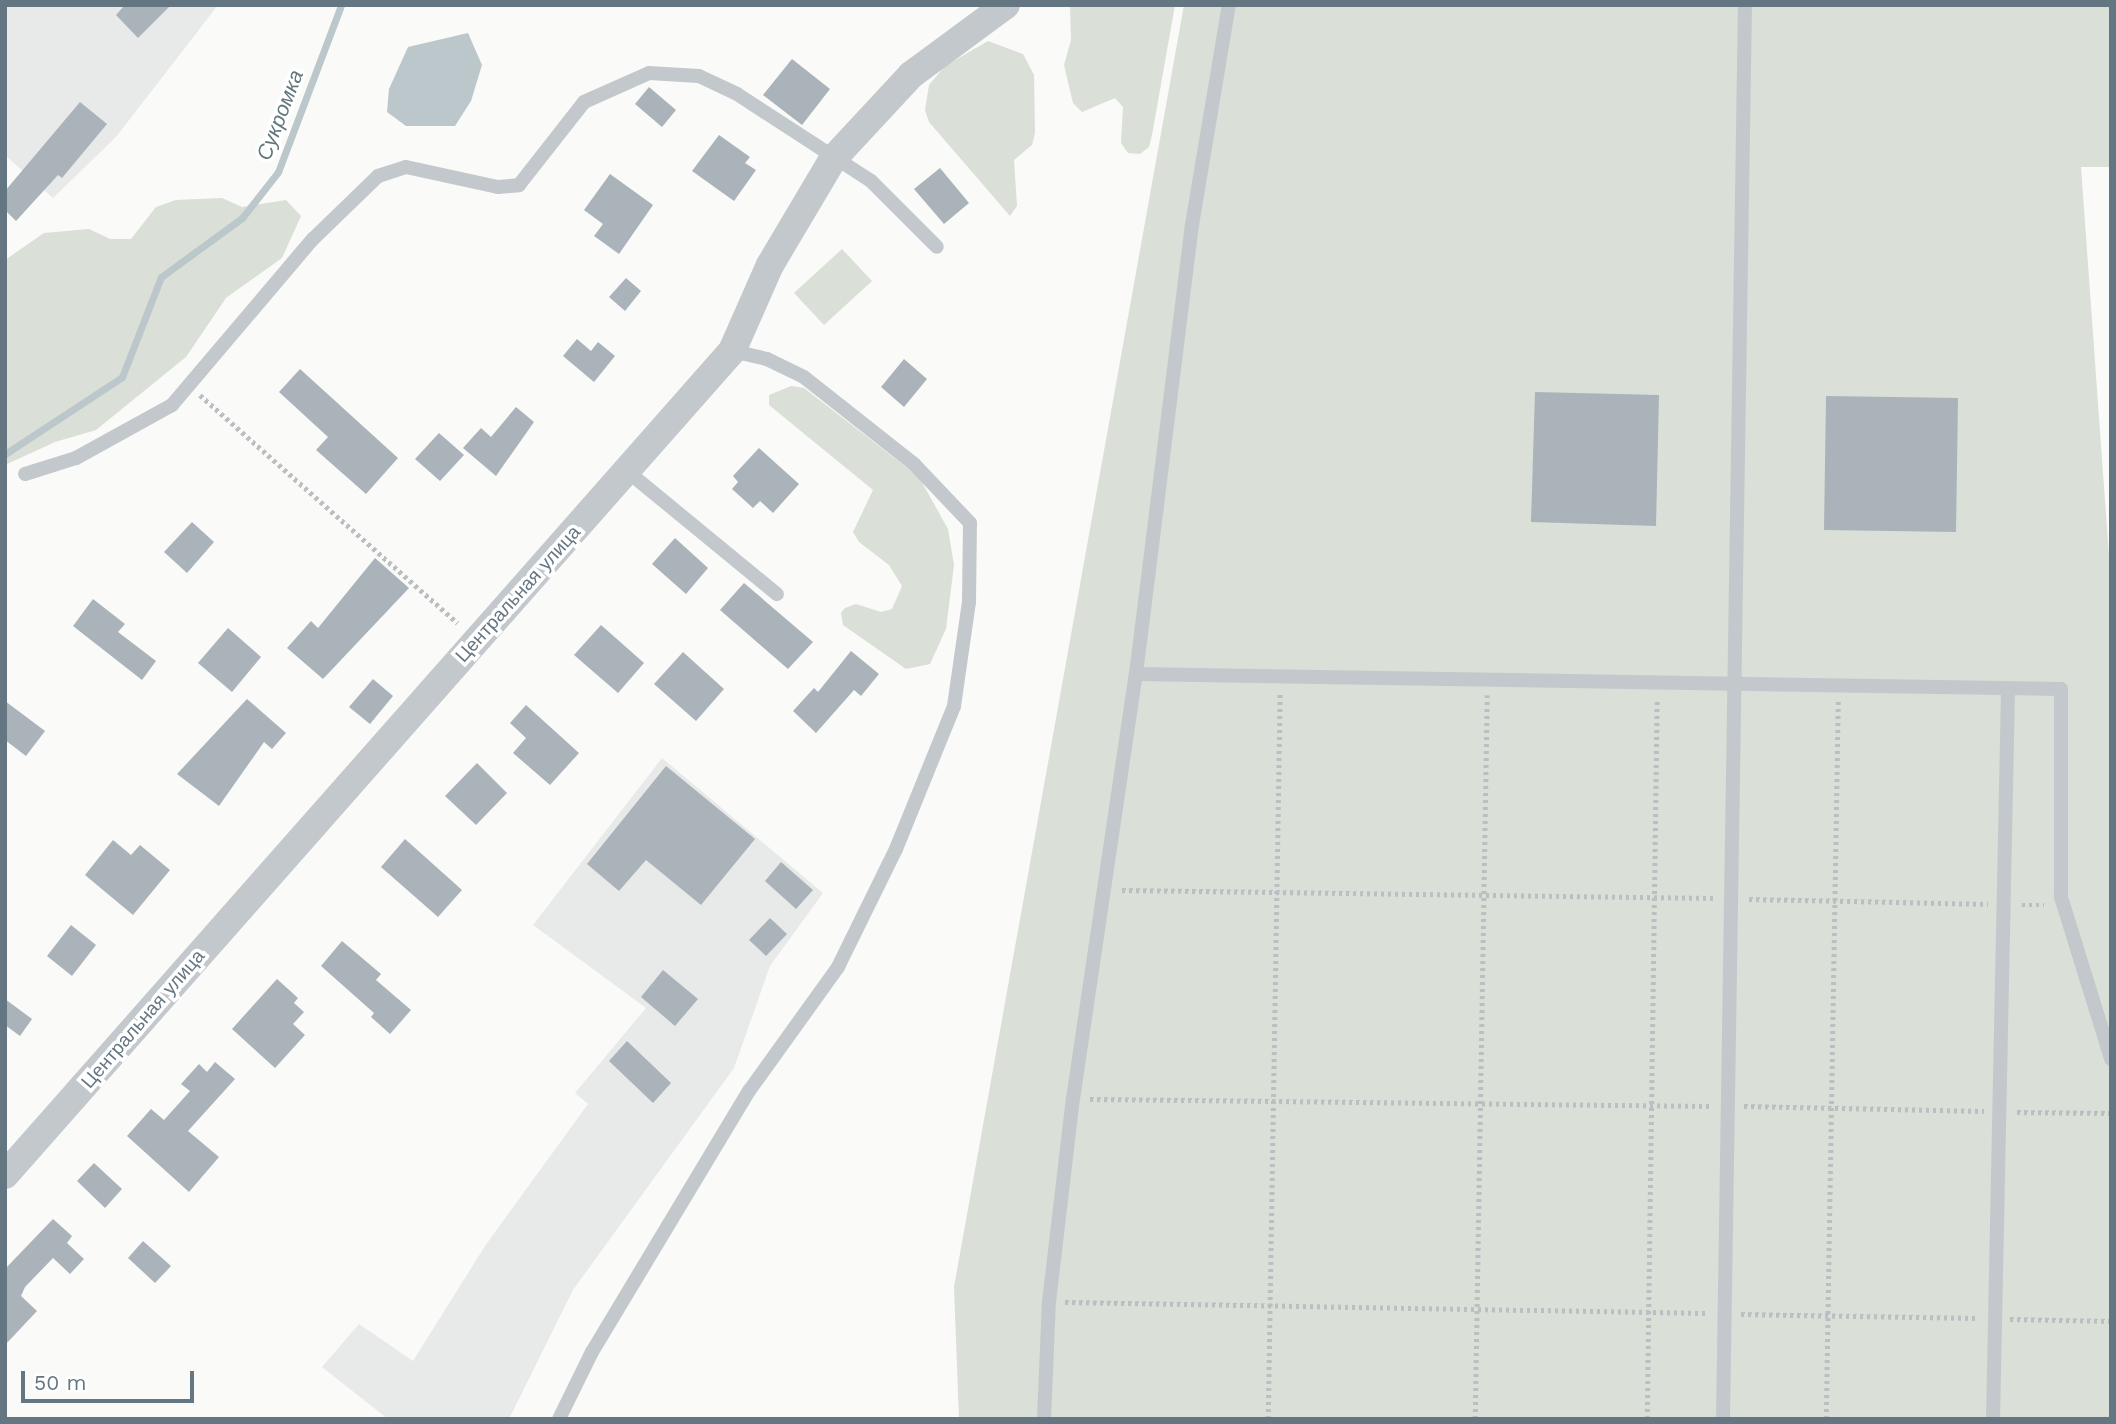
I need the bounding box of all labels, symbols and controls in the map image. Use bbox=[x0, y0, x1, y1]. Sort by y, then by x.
water label: Сукромка bbox=[251, 66, 309, 164]
street label: Центральная улица bbox=[451, 521, 585, 667]
street label: Центральная улица bbox=[77, 945, 209, 1093]
scale bar bbox=[24, 1358, 198, 1402]
text: 50 m bbox=[34, 1370, 86, 1395]

